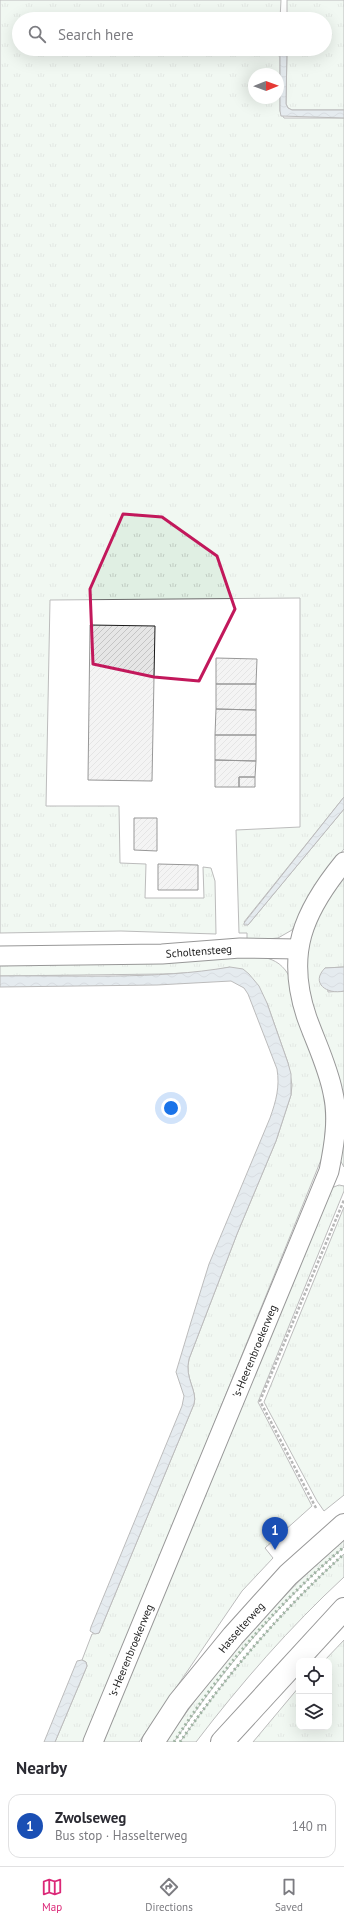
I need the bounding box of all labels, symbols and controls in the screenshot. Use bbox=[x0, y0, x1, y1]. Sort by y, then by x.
search box bbox=[12, 12, 332, 56]
icon: search bbox=[26, 23, 48, 45]
text: Search here bbox=[58, 25, 134, 44]
north arrow bbox=[248, 68, 284, 104]
street label: Scholtensteeg bbox=[165, 942, 233, 961]
your location bbox=[161, 1098, 181, 1118]
street label: 's-Heerenbroekerweg bbox=[229, 1302, 280, 1400]
pin: 1 bbox=[262, 1517, 288, 1550]
street label: Hasselterweg bbox=[215, 1599, 267, 1656]
street label: 's-Heerenbroekerweg bbox=[105, 1602, 156, 1699]
map controls bbox=[296, 1658, 332, 1730]
button: locate bbox=[296, 1658, 332, 1694]
button: layers bbox=[296, 1694, 332, 1730]
text: Nearby bbox=[16, 1757, 67, 1779]
text: Zwolseweg bbox=[55, 1808, 126, 1827]
text: 1 bbox=[26, 1818, 34, 1835]
text: 140 m bbox=[292, 1818, 327, 1835]
text: Bus stop · Hasselterweg bbox=[55, 1827, 187, 1844]
tab: Map bbox=[41, 1876, 63, 1914]
tab: Directions bbox=[145, 1876, 193, 1914]
tab: Saved bbox=[275, 1876, 303, 1914]

